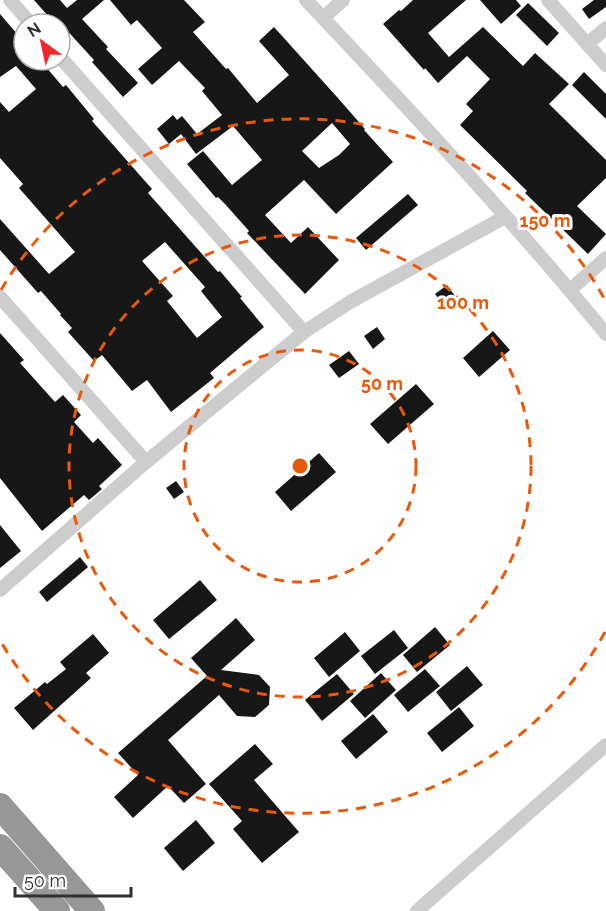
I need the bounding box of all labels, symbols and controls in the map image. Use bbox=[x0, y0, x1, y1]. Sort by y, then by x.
north arrow bbox=[12, 12, 72, 72]
text: N bbox=[24, 19, 44, 41]
text: 150 m bbox=[520, 210, 571, 231]
text: 100 m bbox=[437, 292, 489, 313]
text: 50 m bbox=[361, 373, 403, 394]
centre of rings bbox=[290, 456, 310, 476]
scale bar bbox=[15, 860, 130, 898]
text: 50 m bbox=[24, 870, 66, 891]

